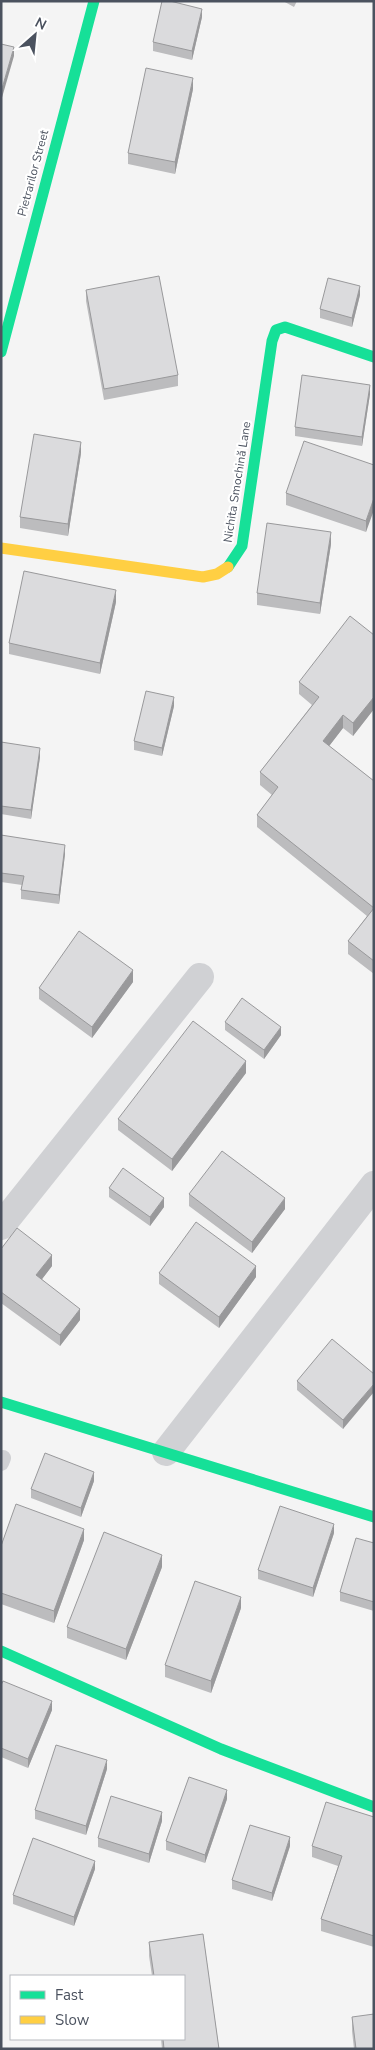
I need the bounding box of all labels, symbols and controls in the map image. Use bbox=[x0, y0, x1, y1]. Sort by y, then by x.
north arrow bbox=[10, 10, 60, 60]
text: N bbox=[32, 13, 50, 35]
street label: Pietrarilor Street bbox=[14, 127, 52, 218]
street label: Nichita Smochină Lane bbox=[220, 420, 254, 544]
legend bbox=[10, 1975, 185, 2040]
text: Fast bbox=[55, 1985, 84, 2005]
text: Slow bbox=[55, 2010, 90, 2030]

